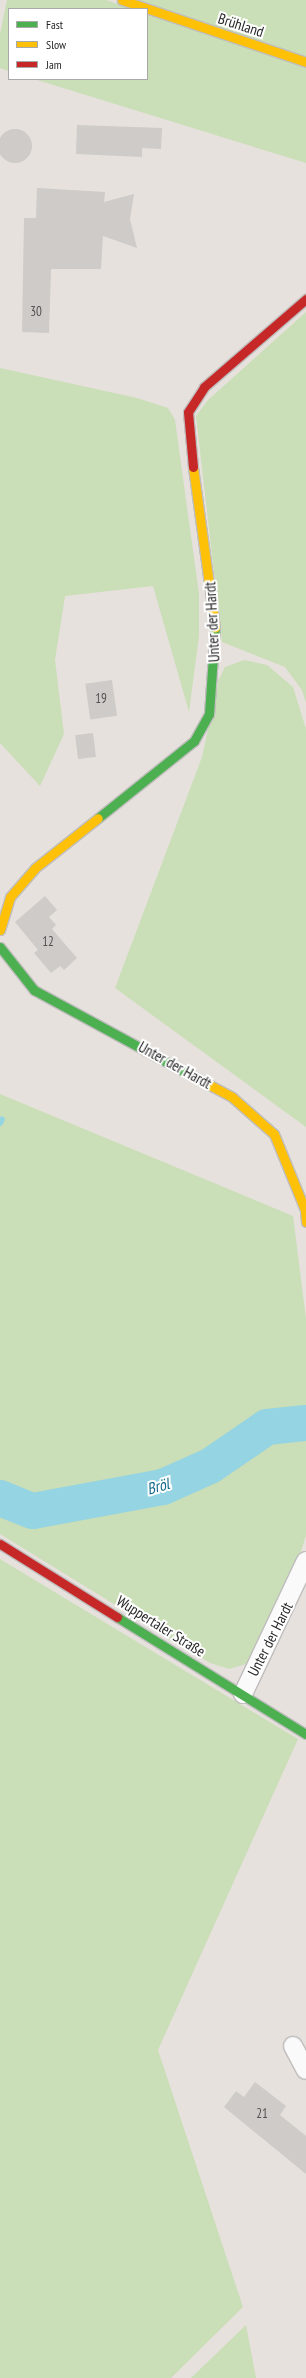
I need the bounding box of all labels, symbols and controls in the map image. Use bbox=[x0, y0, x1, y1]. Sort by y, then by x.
legend bbox=[8, 8, 148, 80]
street label: Brühland bbox=[216, 9, 266, 41]
text: Fast bbox=[46, 17, 63, 32]
text: Slow bbox=[46, 37, 66, 52]
text: Jam bbox=[46, 57, 62, 72]
house number: 30 bbox=[30, 304, 42, 320]
street label: Unter der Hardt bbox=[201, 581, 223, 663]
house number: 19 bbox=[95, 691, 107, 707]
house number: 12 bbox=[42, 934, 54, 950]
street label: Unter der Hardt bbox=[135, 1038, 215, 1092]
water label: Bröl bbox=[145, 1474, 171, 1498]
street label: Wuppertaler Straße bbox=[113, 1592, 209, 1660]
street label: Unter der Hardt bbox=[244, 1599, 296, 1679]
house number: 21 bbox=[256, 2106, 268, 2122]

